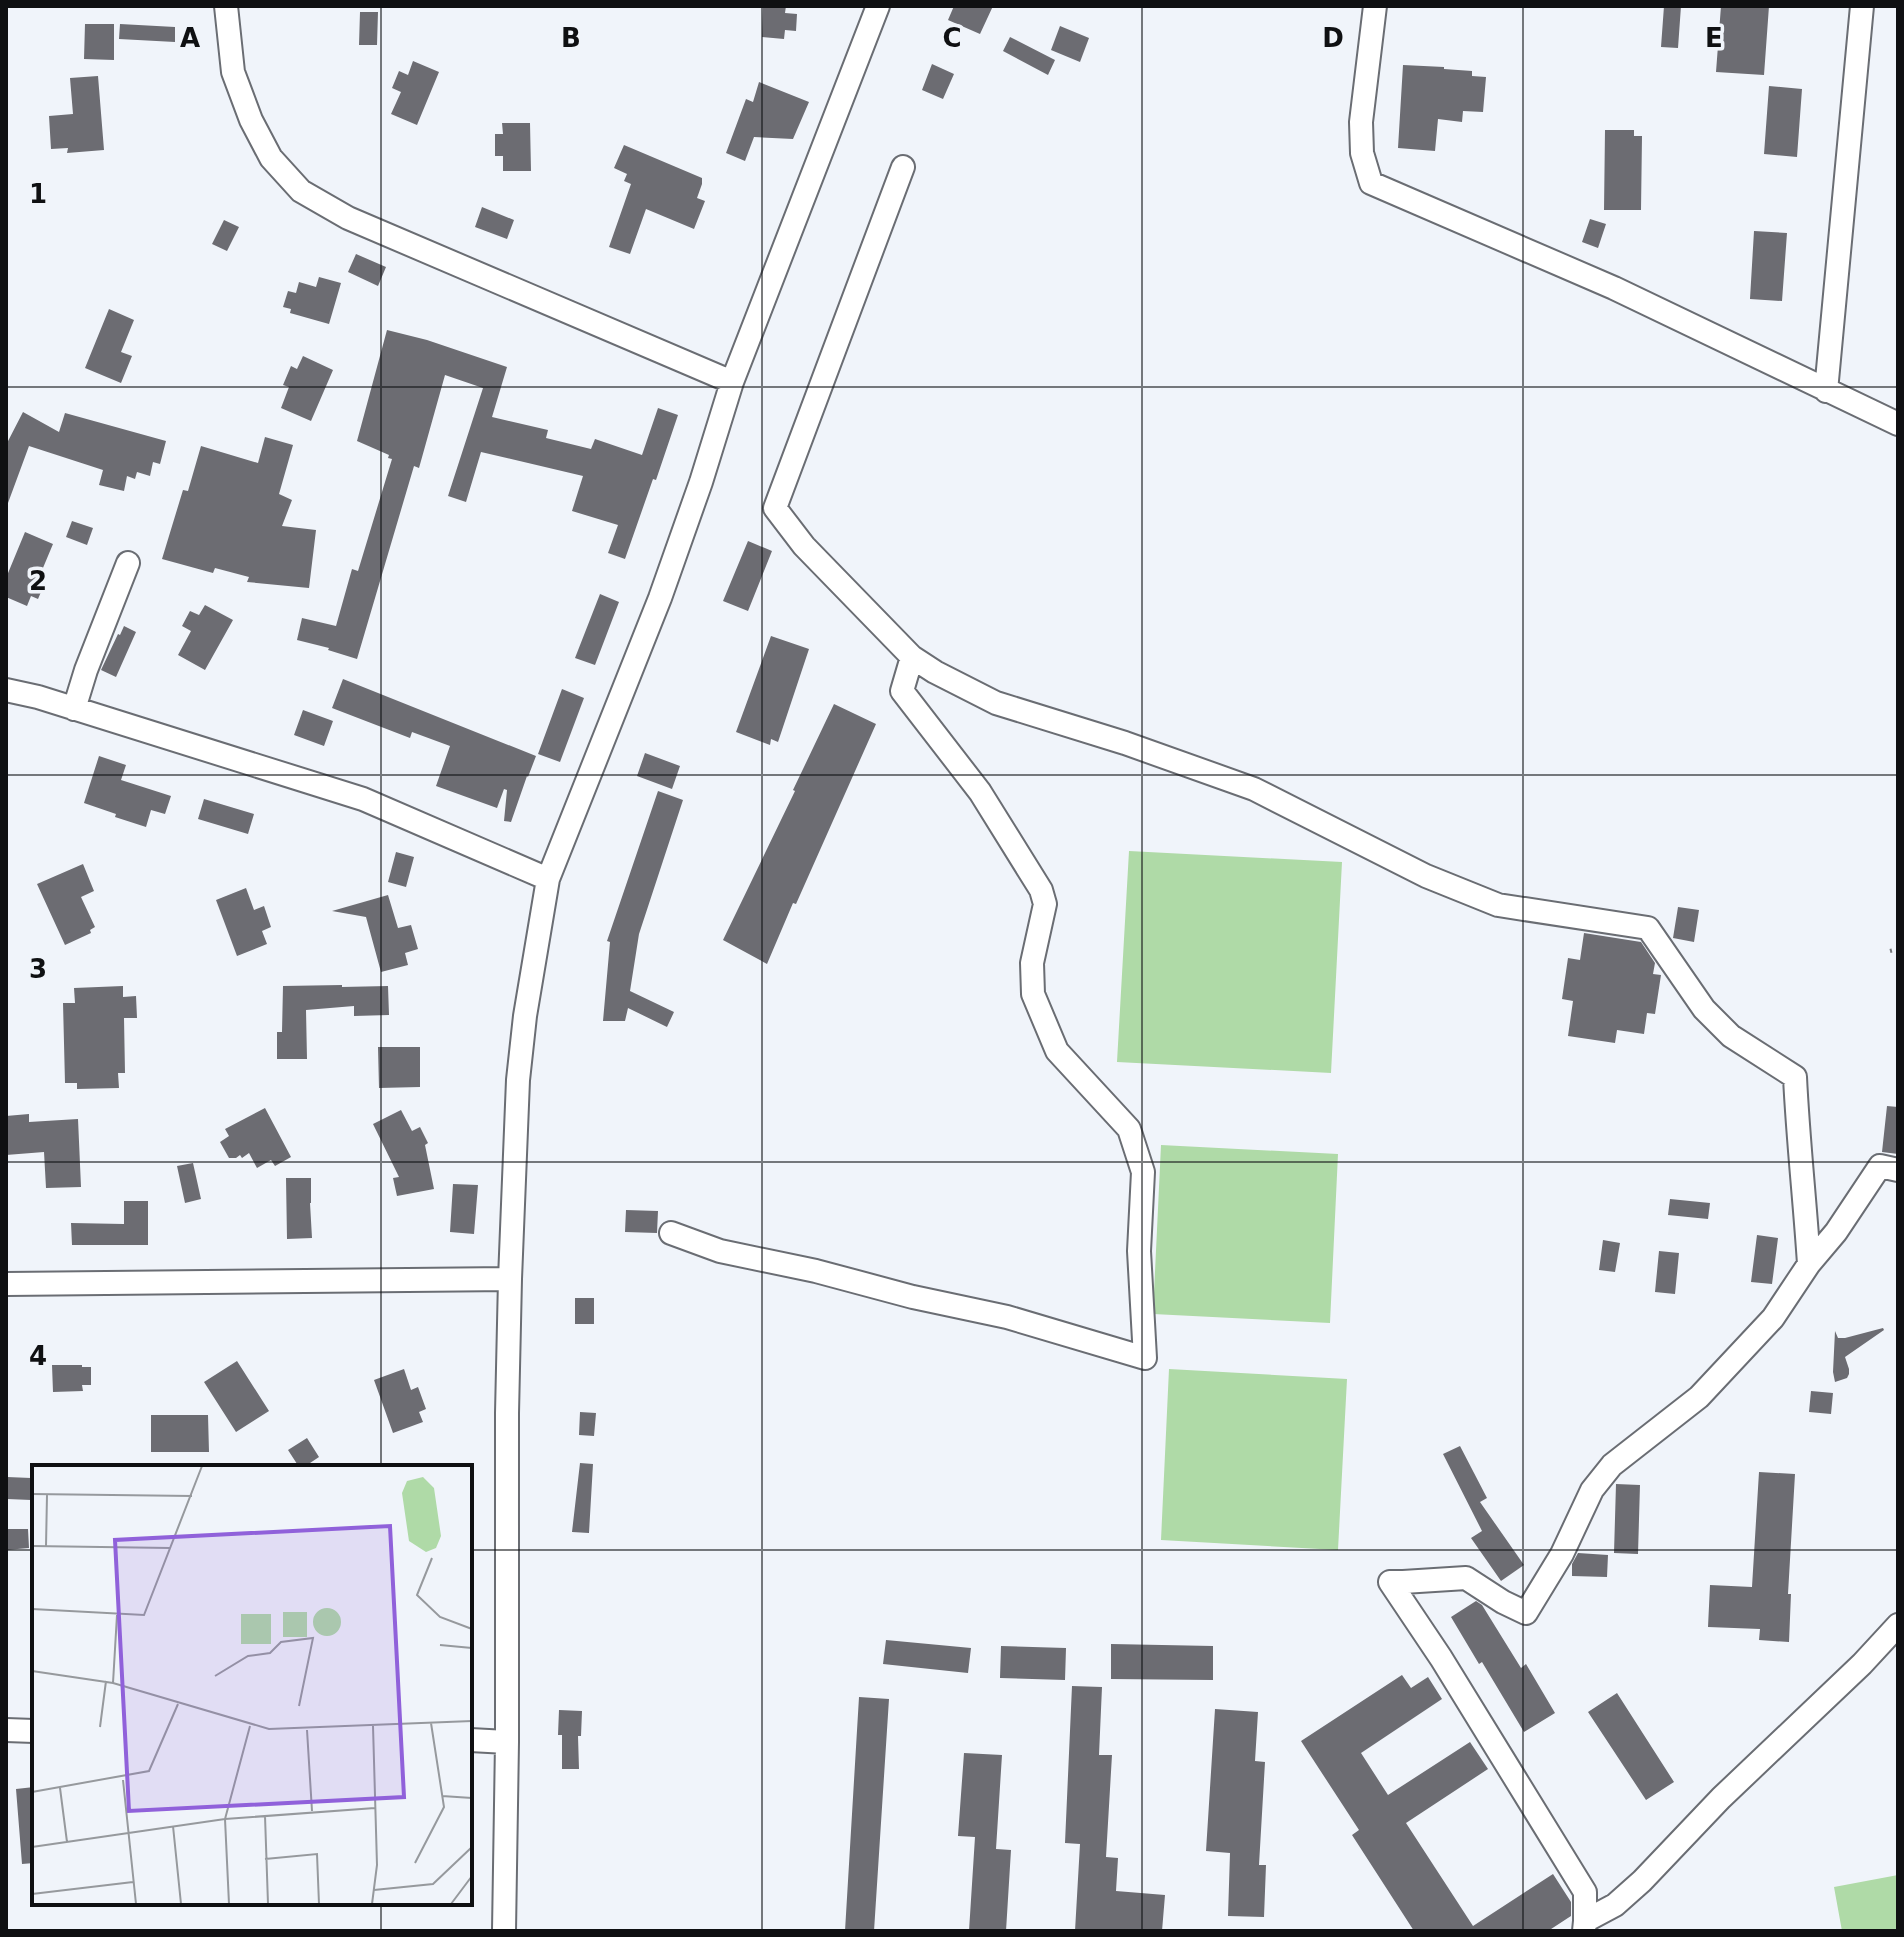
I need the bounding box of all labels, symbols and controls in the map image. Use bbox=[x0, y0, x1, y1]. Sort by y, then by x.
text: A bbox=[180, 23, 200, 53]
text: B bbox=[561, 23, 581, 53]
text: C bbox=[942, 23, 962, 53]
text: D bbox=[1322, 23, 1344, 53]
text: E bbox=[1705, 23, 1723, 53]
text: 1 bbox=[29, 179, 47, 209]
text: 2 bbox=[29, 566, 47, 596]
text: 3 bbox=[29, 954, 47, 984]
text: 4 bbox=[29, 1341, 47, 1371]
inset map bbox=[32, 1465, 472, 1905]

